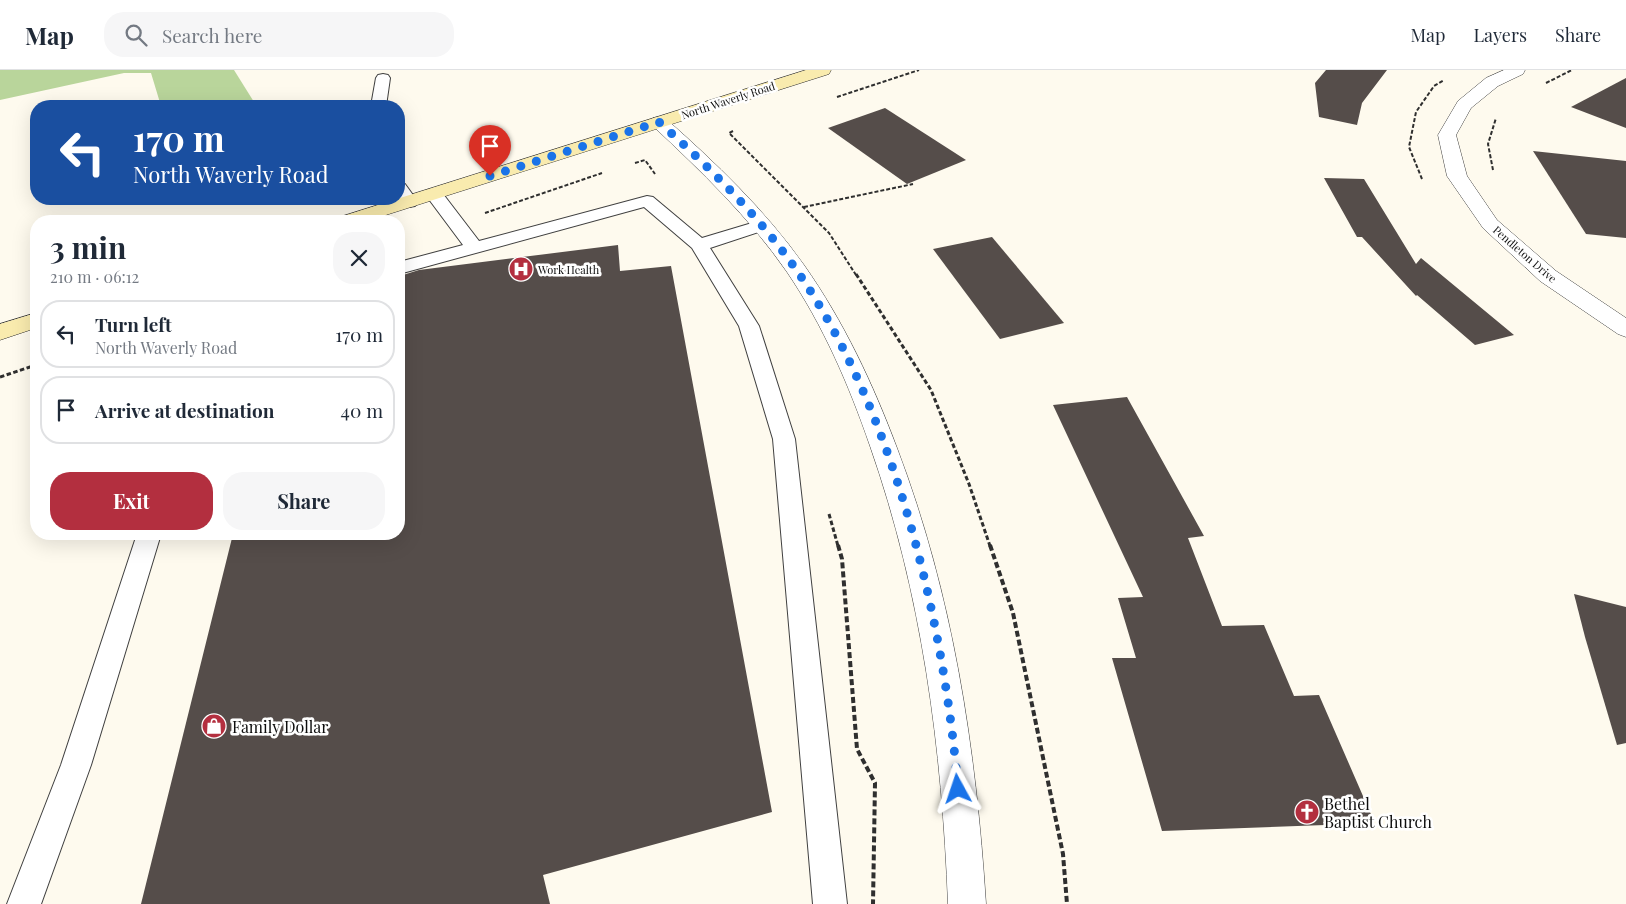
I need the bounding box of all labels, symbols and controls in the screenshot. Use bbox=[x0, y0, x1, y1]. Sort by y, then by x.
search box bbox=[104, 12, 454, 57]
text: Map bbox=[25, 19, 74, 51]
icon: search bbox=[122, 21, 150, 49]
text: Search here bbox=[162, 22, 262, 48]
text: Map bbox=[1410, 23, 1445, 47]
text: Layers bbox=[1473, 23, 1527, 47]
text: Share bbox=[1555, 23, 1601, 47]
street label: North Waverly Road bbox=[679, 78, 777, 122]
text: 170 m bbox=[133, 114, 225, 161]
icon: left bbox=[50, 120, 115, 185]
pin bbox=[469, 125, 511, 176]
icon: arrive bbox=[476, 132, 504, 160]
text: North Waverly Road bbox=[133, 159, 329, 189]
street label: Pendleton Drive bbox=[1490, 222, 1560, 286]
text: 3 min bbox=[50, 227, 126, 267]
button: close bbox=[333, 232, 385, 284]
hospital icon: Work Health bbox=[508, 256, 534, 282]
place label: Work Health bbox=[537, 262, 600, 277]
text: 210 m · 06:12 bbox=[50, 266, 139, 287]
text: Turn left bbox=[95, 311, 172, 337]
icon: left bbox=[52, 320, 80, 348]
text: 170 m bbox=[335, 321, 383, 347]
text: North Waverly Road bbox=[95, 337, 237, 358]
icon: arrive bbox=[52, 396, 80, 424]
text: Arrive at destination bbox=[95, 397, 275, 423]
text: 40 m bbox=[341, 397, 383, 423]
button: Exit bbox=[50, 472, 213, 530]
button: Share bbox=[223, 472, 385, 530]
shop icon: Family Dollar bbox=[201, 713, 227, 739]
place label: Family Dollar bbox=[232, 716, 328, 737]
position arrow bbox=[931, 762, 983, 814]
place label: Bethel Baptist Church bbox=[1324, 793, 1432, 832]
church icon: Bethel Baptist Church bbox=[1294, 799, 1320, 825]

